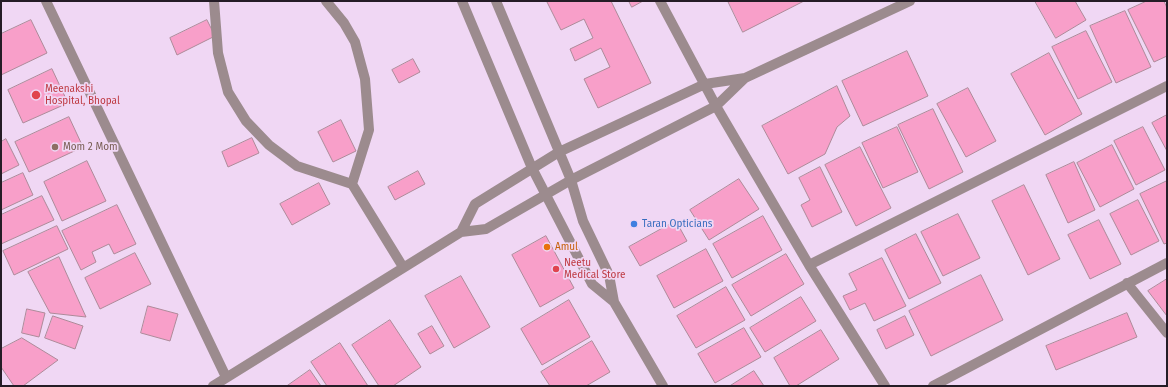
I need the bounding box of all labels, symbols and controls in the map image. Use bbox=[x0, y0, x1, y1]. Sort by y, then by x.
place label: Meenakshi Hospital, Bhopal bbox=[45, 83, 120, 106]
marker: Meenakshi Hospital, Bhopal bbox=[30, 89, 42, 101]
place label: Mom 2 Mom bbox=[63, 141, 118, 153]
marker: Mom 2 Mom bbox=[50, 142, 60, 152]
place label: Taran Opticians bbox=[642, 218, 712, 230]
marker: Taran Opticians bbox=[629, 219, 639, 229]
place label: Amul bbox=[555, 241, 578, 253]
marker: Amul bbox=[542, 242, 552, 252]
place label: Neetu Medical Store bbox=[564, 257, 625, 280]
marker: Neetu Medical Store bbox=[551, 264, 561, 274]

